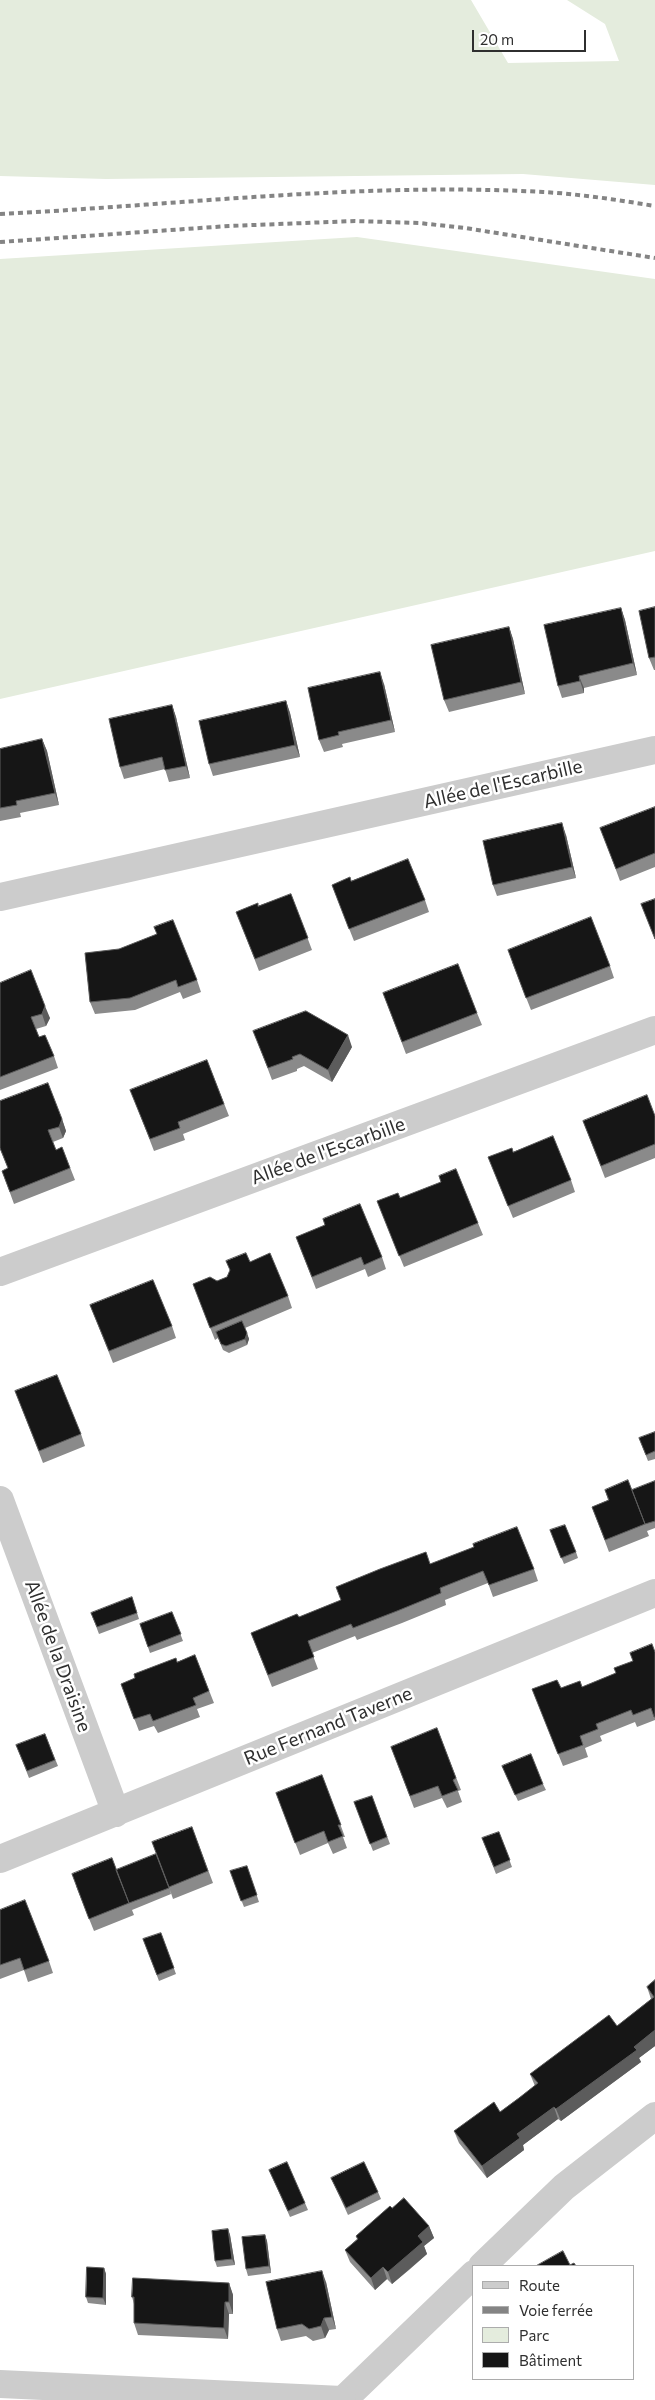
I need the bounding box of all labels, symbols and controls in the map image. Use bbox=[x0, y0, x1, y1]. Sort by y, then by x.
scale bar bbox=[475, 20, 589, 52]
text: 20 m bbox=[480, 30, 514, 48]
street label: Allée de l'Escarbille bbox=[421, 755, 585, 813]
street label: Allée de l'Escarbille bbox=[248, 1113, 408, 1189]
street label: Allée de la Draisine bbox=[20, 1577, 96, 1735]
street label: Rue Fernand Taverne bbox=[241, 1682, 415, 1770]
legend bbox=[472, 2265, 635, 2380]
text: Route bbox=[519, 2276, 560, 2294]
text: Voie ferrée bbox=[519, 2301, 593, 2319]
text: Parc bbox=[519, 2326, 549, 2344]
text: Bâtiment bbox=[519, 2351, 582, 2369]

